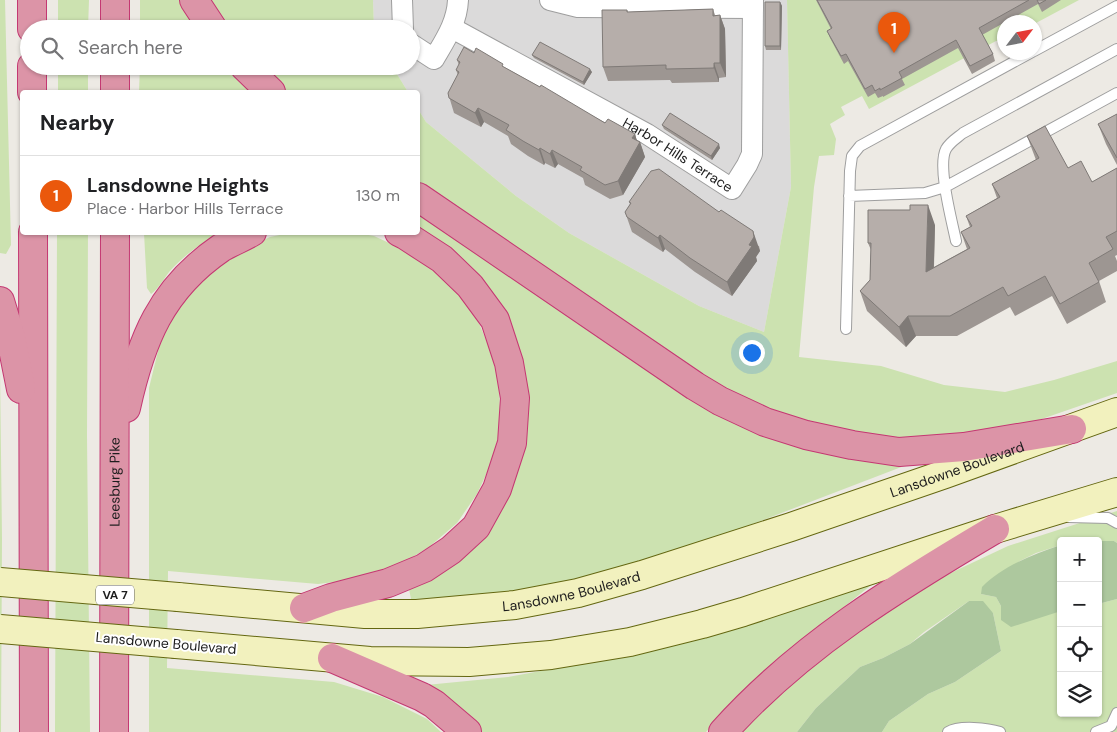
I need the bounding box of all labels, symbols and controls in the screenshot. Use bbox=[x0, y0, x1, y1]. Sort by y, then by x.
pin: 1 bbox=[878, 12, 910, 53]
north arrow bbox=[997, 15, 1042, 60]
search box bbox=[20, 20, 420, 75]
icon: search bbox=[38, 34, 66, 62]
text: Search here bbox=[78, 35, 183, 60]
text: Nearby bbox=[40, 109, 114, 137]
street label: Harbor Hills Terrace bbox=[620, 114, 736, 196]
text: Lansdowne Heights bbox=[87, 173, 269, 198]
text: 1 bbox=[53, 185, 59, 206]
text: 130 m bbox=[356, 185, 400, 206]
text: Place · Harbor Hills Terrace bbox=[87, 198, 283, 219]
your location bbox=[739, 340, 765, 366]
street label: Leesburg Pike bbox=[105, 437, 124, 527]
street label: Lansdowne Boulevard bbox=[887, 437, 1027, 501]
map controls bbox=[1057, 537, 1102, 717]
button: + bbox=[1057, 537, 1102, 582]
street label: Lansdowne Boulevard bbox=[501, 567, 642, 615]
button: − bbox=[1057, 582, 1102, 627]
road number: VA 7 bbox=[96, 586, 134, 604]
button: locate bbox=[1057, 627, 1102, 672]
street label: Lansdowne Boulevard bbox=[95, 628, 237, 658]
button: layers bbox=[1057, 672, 1102, 717]

